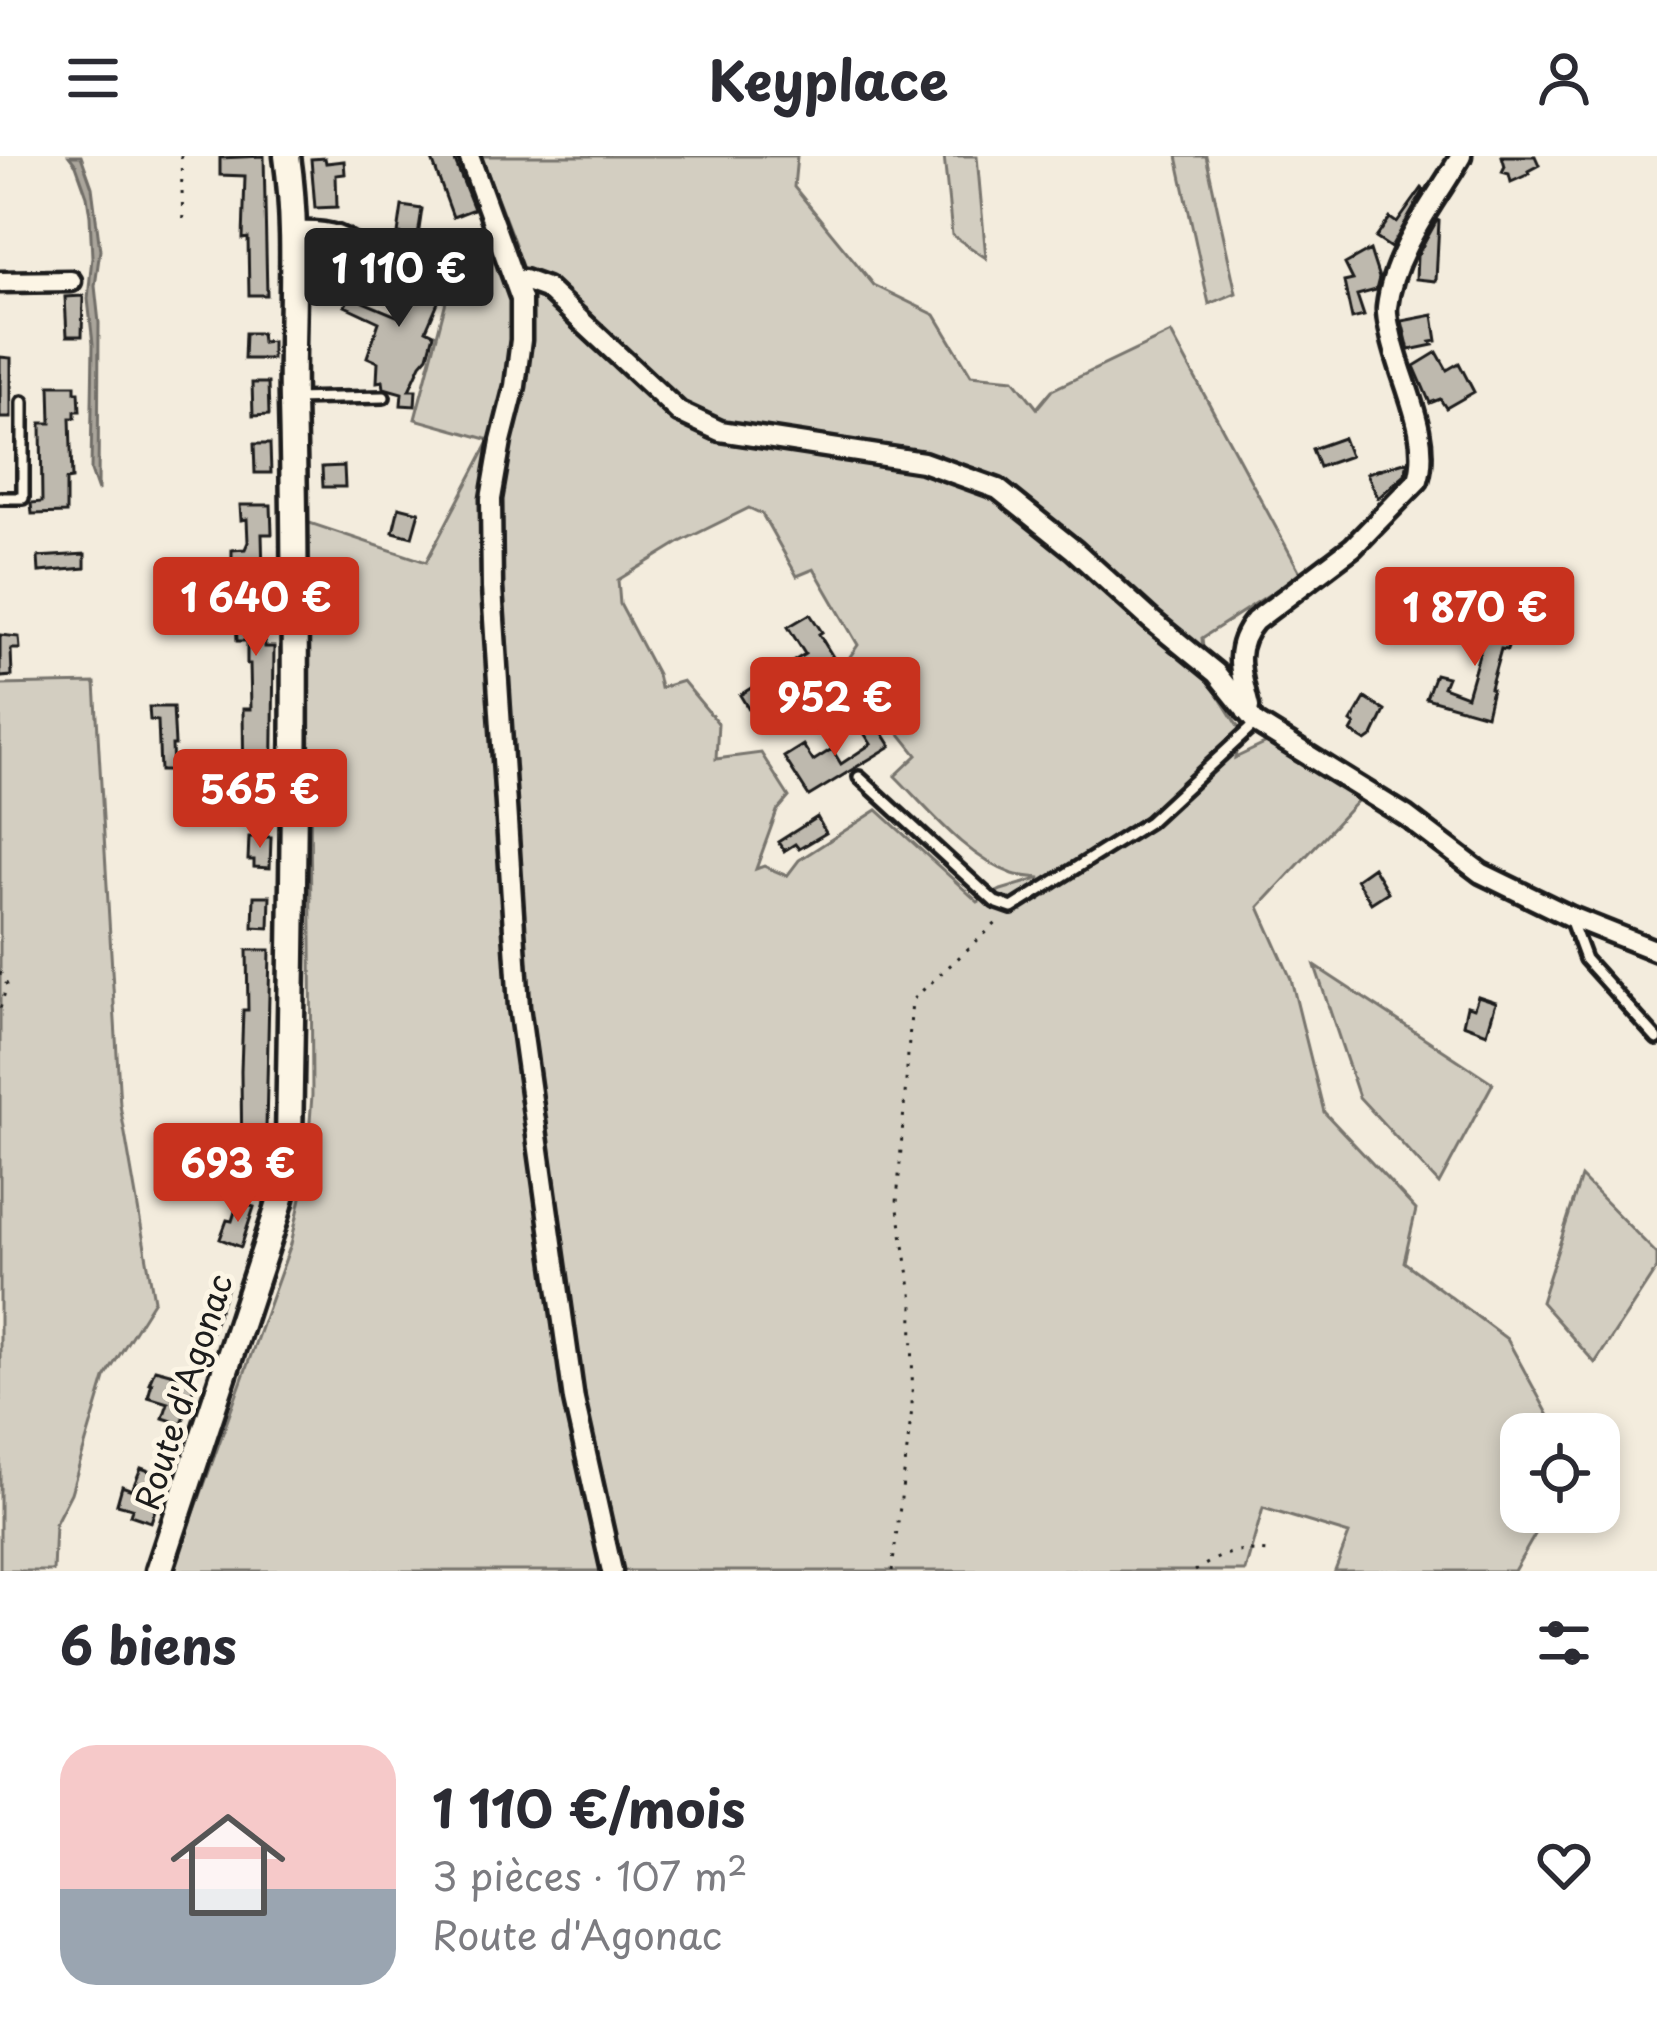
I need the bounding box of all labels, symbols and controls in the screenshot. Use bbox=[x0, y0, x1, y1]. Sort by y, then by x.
text: Keyplace bbox=[708, 38, 949, 119]
icon: menu bbox=[60, 45, 126, 111]
icon: person bbox=[1531, 45, 1597, 111]
pin: 1 110 € bbox=[288, 228, 510, 330]
text: 1 110 € bbox=[331, 237, 467, 296]
pin: 1 640 € bbox=[145, 557, 367, 659]
text: 1 640 € bbox=[180, 566, 332, 625]
pin: 1 870 € bbox=[1364, 567, 1586, 669]
text: 1 870 € bbox=[1402, 576, 1548, 635]
pin: 952 € bbox=[751, 657, 919, 759]
text: 952 € bbox=[777, 666, 893, 725]
pin: 565 € bbox=[176, 749, 344, 851]
text: 565 € bbox=[200, 758, 320, 817]
pin: 693 € bbox=[154, 1123, 322, 1225]
text: 693 € bbox=[180, 1132, 296, 1191]
street label: Route d'Agonac bbox=[120, 1267, 244, 1516]
map controls bbox=[1500, 1413, 1620, 1533]
button: locate bbox=[1500, 1413, 1620, 1533]
text: 6 biens bbox=[60, 1605, 237, 1682]
icon: filters bbox=[1531, 1610, 1597, 1676]
text: 1 110 €/mois bbox=[432, 1768, 746, 1845]
icon: home bbox=[156, 1793, 300, 1937]
icon: heart bbox=[1531, 1832, 1597, 1898]
text: 3 pièces · 107 m² bbox=[432, 1845, 748, 1904]
text: Route d'Agonac bbox=[432, 1904, 722, 1963]

